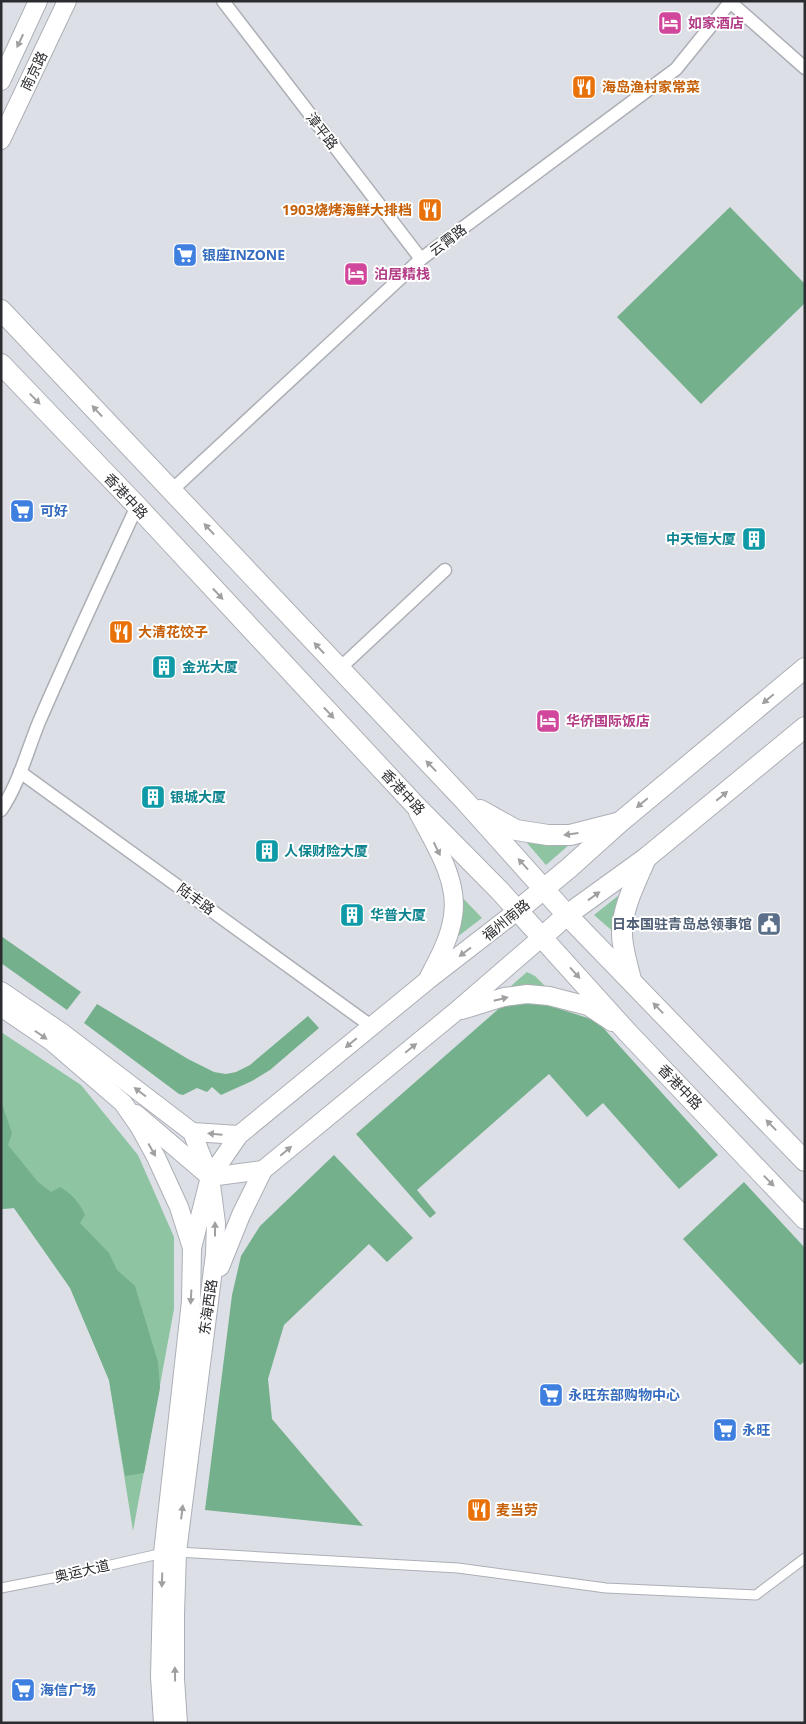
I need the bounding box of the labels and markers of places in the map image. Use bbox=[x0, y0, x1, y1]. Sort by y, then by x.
hotel icon: 如家酒店 bbox=[657, 10, 683, 36]
place label: 如家酒店 bbox=[688, 13, 744, 32]
restaurant icon: 海岛渔村家常菜 bbox=[571, 74, 597, 100]
place label: 海岛渔村家常菜 bbox=[602, 77, 700, 96]
restaurant icon: 1903烧烤海鲜大排档 bbox=[417, 197, 443, 223]
place label: 1903烧烤海鲜大排档 bbox=[282, 200, 412, 219]
supermarket icon: 银座INZONE bbox=[172, 242, 198, 268]
place label: 银座INZONE bbox=[202, 245, 285, 264]
hotel icon: 泊居精栈 bbox=[343, 261, 369, 287]
place label: 泊居精栈 bbox=[374, 264, 430, 283]
supermarket icon: 可好 bbox=[9, 498, 35, 524]
place label: 可好 bbox=[40, 501, 68, 520]
building icon: 中天恒大厦 bbox=[741, 526, 767, 552]
place label: 中天恒大厦 bbox=[666, 529, 736, 548]
restaurant icon: 大清花饺子 bbox=[108, 619, 134, 645]
place label: 大清花饺子 bbox=[138, 622, 208, 641]
building icon: 金光大厦 bbox=[151, 654, 177, 680]
place label: 金光大厦 bbox=[182, 657, 238, 676]
hotel icon: 华侨国际饭店 bbox=[535, 708, 561, 734]
place label: 华侨国际饭店 bbox=[566, 711, 650, 730]
building icon: 银城大厦 bbox=[140, 784, 166, 810]
place label: 银城大厦 bbox=[170, 787, 226, 806]
building icon: 人保财险大厦 bbox=[254, 838, 280, 864]
place label: 人保财险大厦 bbox=[284, 841, 368, 860]
building icon: 华普大厦 bbox=[339, 902, 365, 928]
place label: 华普大厦 bbox=[370, 905, 426, 924]
public building icon: 日本国驻青岛总领事馆 bbox=[756, 911, 782, 937]
place label: 日本国驻青岛总领事馆 bbox=[612, 914, 752, 933]
supermarket icon: 永旺东部购物中心 bbox=[538, 1382, 564, 1408]
place label: 永旺东部购物中心 bbox=[568, 1385, 680, 1404]
supermarket icon: 永旺 bbox=[712, 1417, 738, 1443]
place label: 永旺 bbox=[742, 1420, 770, 1439]
restaurant icon: 麦当劳 bbox=[466, 1497, 492, 1523]
place label: 麦当劳 bbox=[496, 1500, 538, 1519]
supermarket icon: 海信广场 bbox=[10, 1677, 36, 1703]
place label: 海信广场 bbox=[40, 1680, 96, 1699]

